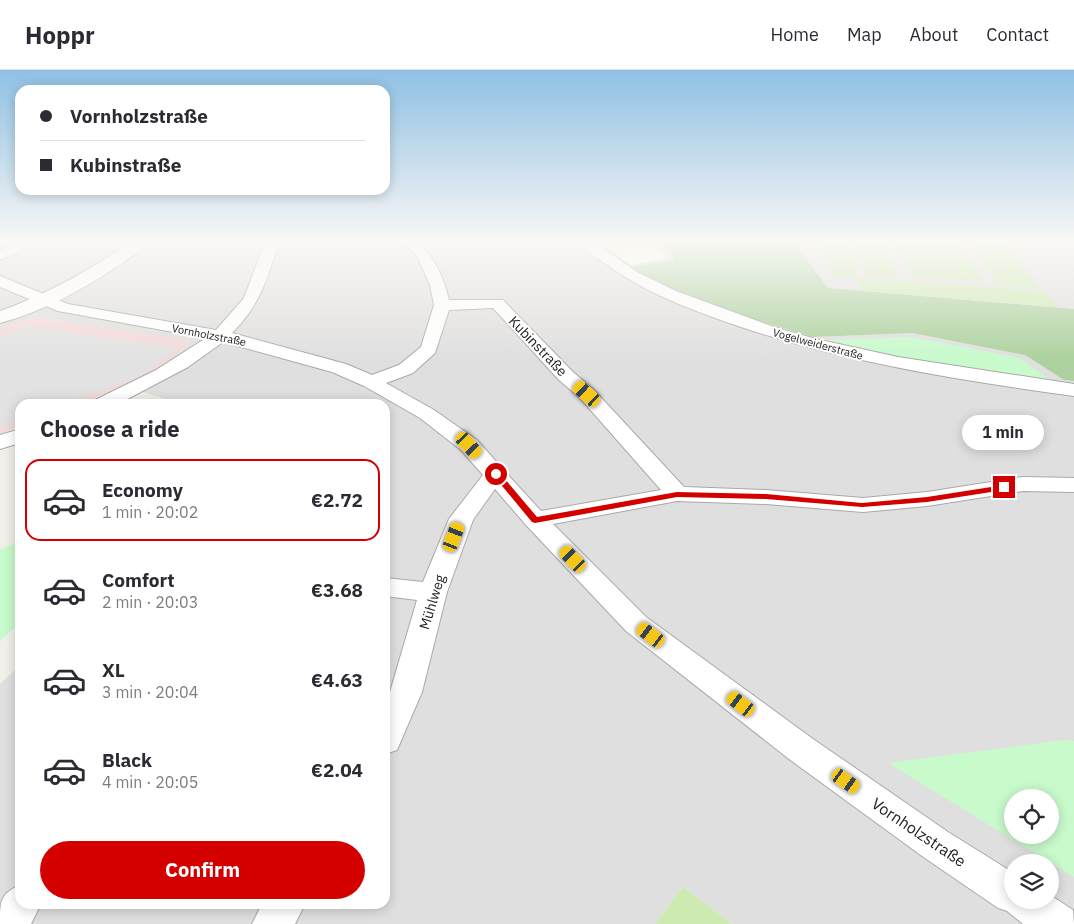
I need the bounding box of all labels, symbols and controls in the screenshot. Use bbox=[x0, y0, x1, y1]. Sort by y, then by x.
text: Hoppr bbox=[25, 19, 95, 51]
text: Home bbox=[771, 23, 819, 46]
text: Map bbox=[847, 23, 882, 46]
text: About bbox=[910, 23, 958, 46]
text: Contact bbox=[986, 23, 1049, 46]
text: Vornholzstraße bbox=[70, 104, 208, 128]
text: Kubinstraße bbox=[70, 153, 181, 177]
street label: Kubinstraße bbox=[505, 312, 571, 380]
street label: Vornholzstraße bbox=[171, 321, 247, 349]
street label: Vogelweiderstraße bbox=[771, 325, 865, 363]
car bbox=[570, 378, 603, 410]
text: Choose a ride bbox=[40, 414, 180, 443]
callout: 1 min bbox=[963, 414, 1045, 450]
text: 1 min bbox=[982, 422, 1024, 442]
car bbox=[453, 429, 484, 461]
route start bbox=[485, 463, 507, 485]
route end bbox=[993, 476, 1015, 498]
icon: car bbox=[42, 478, 87, 523]
text: Economy bbox=[102, 478, 183, 502]
text: €2.72 bbox=[311, 488, 363, 512]
text: 1 min · 20:02 bbox=[102, 502, 198, 522]
car bbox=[441, 520, 466, 554]
car bbox=[557, 543, 588, 575]
icon: car bbox=[42, 568, 87, 613]
text: Comfort bbox=[102, 568, 175, 592]
street label: Mühlweg bbox=[415, 572, 449, 632]
text: €3.68 bbox=[311, 578, 363, 602]
text: 2 min · 20:03 bbox=[102, 592, 198, 612]
car bbox=[634, 620, 667, 650]
icon: car bbox=[42, 658, 87, 703]
text: XL bbox=[102, 658, 125, 682]
text: €4.63 bbox=[311, 668, 363, 692]
text: 3 min · 20:04 bbox=[102, 682, 198, 702]
car bbox=[724, 689, 757, 719]
icon: car bbox=[42, 748, 87, 793]
text: Black bbox=[102, 748, 152, 772]
text: €2.04 bbox=[311, 758, 363, 782]
car bbox=[829, 766, 862, 796]
text: 4 min · 20:05 bbox=[102, 772, 198, 792]
map controls bbox=[1004, 789, 1059, 909]
button: locate bbox=[1004, 789, 1059, 844]
street label: Vornholzstraße bbox=[868, 793, 970, 871]
button: Confirm bbox=[40, 841, 365, 899]
button: layers bbox=[1004, 854, 1059, 909]

